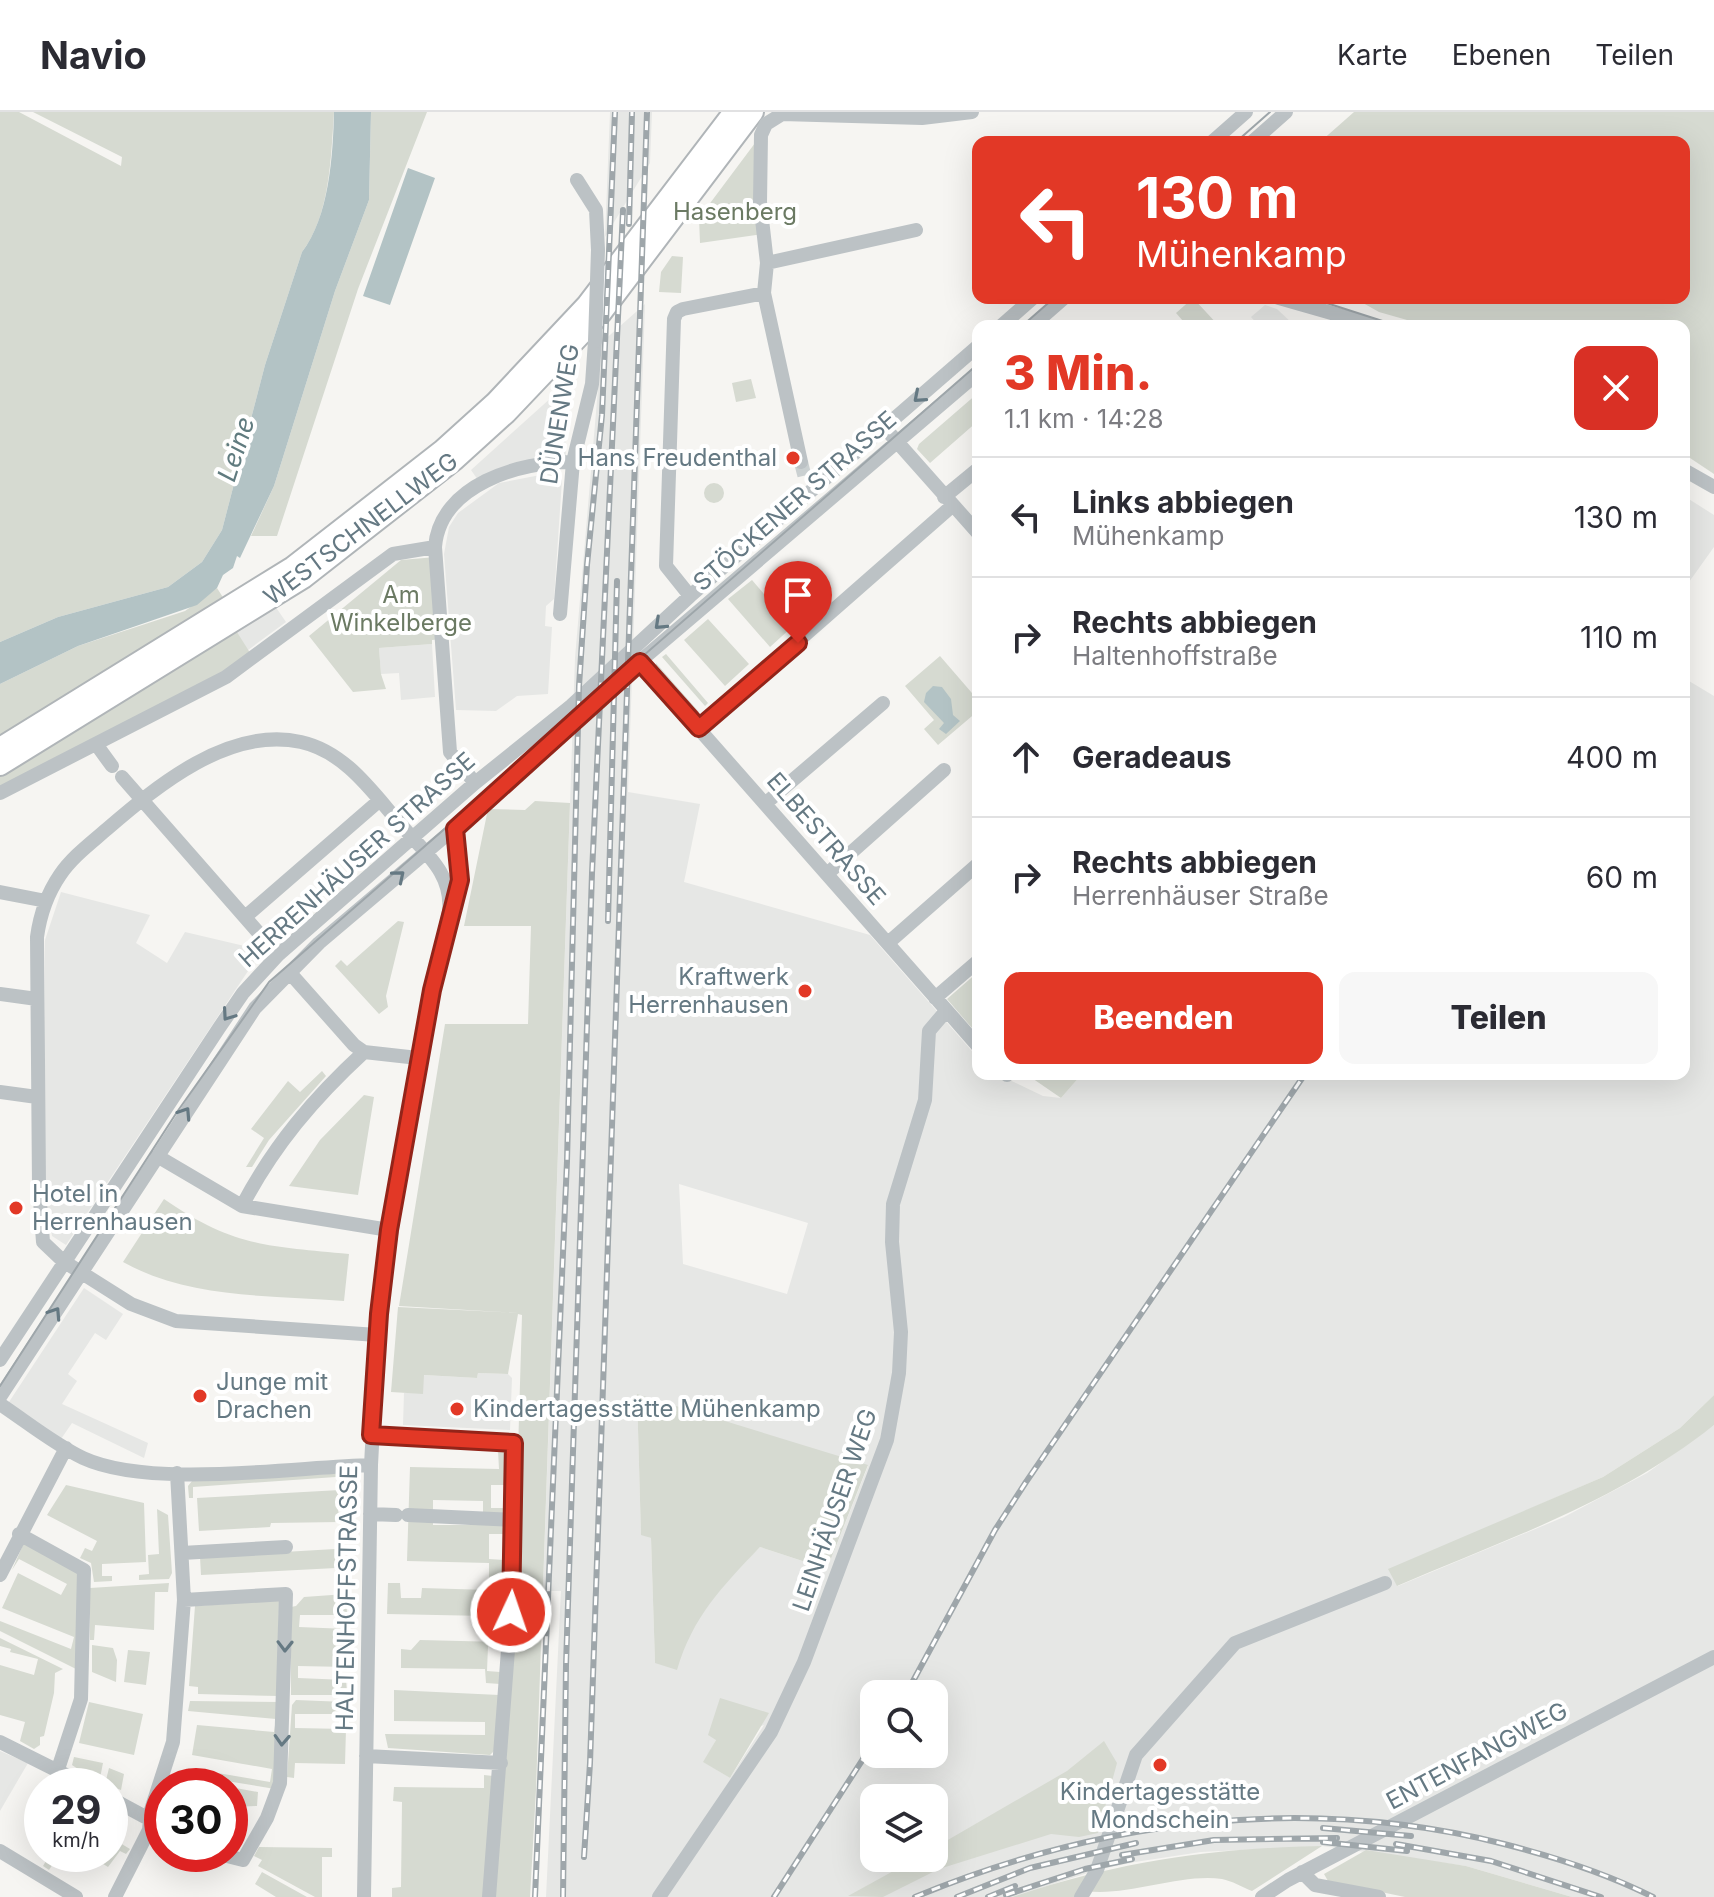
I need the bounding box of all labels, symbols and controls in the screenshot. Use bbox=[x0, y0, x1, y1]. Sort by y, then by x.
text: Navio bbox=[40, 32, 147, 78]
text: Karte bbox=[1337, 38, 1408, 72]
text: Ebenen bbox=[1452, 38, 1551, 72]
text: Teilen bbox=[1595, 38, 1674, 72]
text: 130 m bbox=[1136, 164, 1298, 232]
icon: left bbox=[1004, 168, 1108, 272]
park label: Hasenberg bbox=[673, 197, 797, 226]
text: Mühenkamp bbox=[1136, 232, 1347, 276]
street label: DÜNENWEG bbox=[534, 342, 585, 486]
text: 3 Min. bbox=[1004, 343, 1152, 402]
button: close bbox=[1574, 346, 1658, 430]
one-way arrow bbox=[914, 387, 928, 402]
text: 1.1 km · 14:28 bbox=[1004, 403, 1164, 434]
street label: STÖCKENER STRASSE bbox=[687, 405, 902, 597]
water label: Leine bbox=[211, 413, 261, 485]
place label: Hans Freudenthal bbox=[578, 443, 777, 472]
street label: WESTSCHNELLWEG bbox=[258, 446, 463, 611]
marker: Hans Freudenthal bbox=[784, 449, 802, 467]
text: Links abbiegen bbox=[1072, 484, 1294, 520]
icon: left bbox=[1004, 495, 1048, 539]
text: 130 m bbox=[1574, 499, 1658, 535]
text: Mühenkamp bbox=[1072, 520, 1224, 551]
pin bbox=[764, 561, 832, 643]
icon: arrive bbox=[776, 573, 820, 617]
park label: Am Winkelberge bbox=[330, 580, 472, 637]
text: Rechts abbiegen bbox=[1072, 604, 1317, 640]
one-way arrow bbox=[655, 614, 669, 629]
icon: right bbox=[1004, 615, 1048, 659]
text: 110 m bbox=[1580, 619, 1658, 655]
text: Haltenhoffstraße bbox=[1072, 640, 1278, 671]
icon: ahead bbox=[1004, 735, 1048, 779]
text: Geradeaus bbox=[1072, 739, 1232, 775]
text: 400 m bbox=[1566, 739, 1658, 775]
street label: HERRENHÄUSER STRASSE bbox=[233, 746, 481, 973]
street label: ELBESTRASSE bbox=[761, 766, 892, 911]
text: Rechts abbiegen bbox=[1072, 844, 1317, 880]
icon: right bbox=[1004, 855, 1048, 899]
text: 60 m bbox=[1586, 859, 1658, 895]
one-way arrow bbox=[390, 871, 405, 886]
text: Herrenhäuser Straße bbox=[1072, 880, 1329, 911]
place label: Kraftwerk Herrenhausen bbox=[628, 962, 789, 1019]
button: Beenden bbox=[1004, 972, 1323, 1064]
button: Teilen bbox=[1339, 972, 1658, 1064]
marker: Kraftwerk Herrenhausen bbox=[796, 982, 814, 1000]
one-way arrow bbox=[223, 1007, 238, 1021]
one-way arrow bbox=[175, 1107, 190, 1121]
place label: Hotel in Herrenhausen bbox=[32, 1179, 193, 1236]
marker: Hotel in Herrenhausen bbox=[7, 1199, 25, 1217]
one-way arrow bbox=[46, 1307, 61, 1322]
place label: Junge mit Drachen bbox=[216, 1367, 328, 1424]
marker: Junge mit Drachen bbox=[191, 1387, 209, 1405]
place label: Kindertagesstätte Mühenkamp bbox=[473, 1394, 821, 1423]
marker: Kindertagesstätte Mühenkamp bbox=[448, 1400, 466, 1418]
street label: LEINHÄUSER WEG bbox=[786, 1405, 883, 1615]
street label: HALTENHOFFSTRASSE bbox=[330, 1465, 363, 1731]
position arrow bbox=[469, 1570, 553, 1654]
one-way arrow bbox=[276, 1640, 294, 1653]
map controls bbox=[860, 1680, 948, 1872]
button: search bbox=[860, 1680, 948, 1768]
street label: ENTENFANGWEG bbox=[1381, 1696, 1572, 1816]
one-way arrow bbox=[273, 1734, 290, 1747]
marker: Kindertagesstätte Mondschein bbox=[1151, 1756, 1169, 1774]
speed limit sign: 30 bbox=[144, 1768, 248, 1872]
place label: Kindertagesstätte Mondschein bbox=[1060, 1777, 1260, 1834]
button: layers bbox=[860, 1784, 948, 1872]
text: 29 bbox=[50, 1785, 102, 1834]
text: km/h bbox=[52, 1828, 100, 1852]

